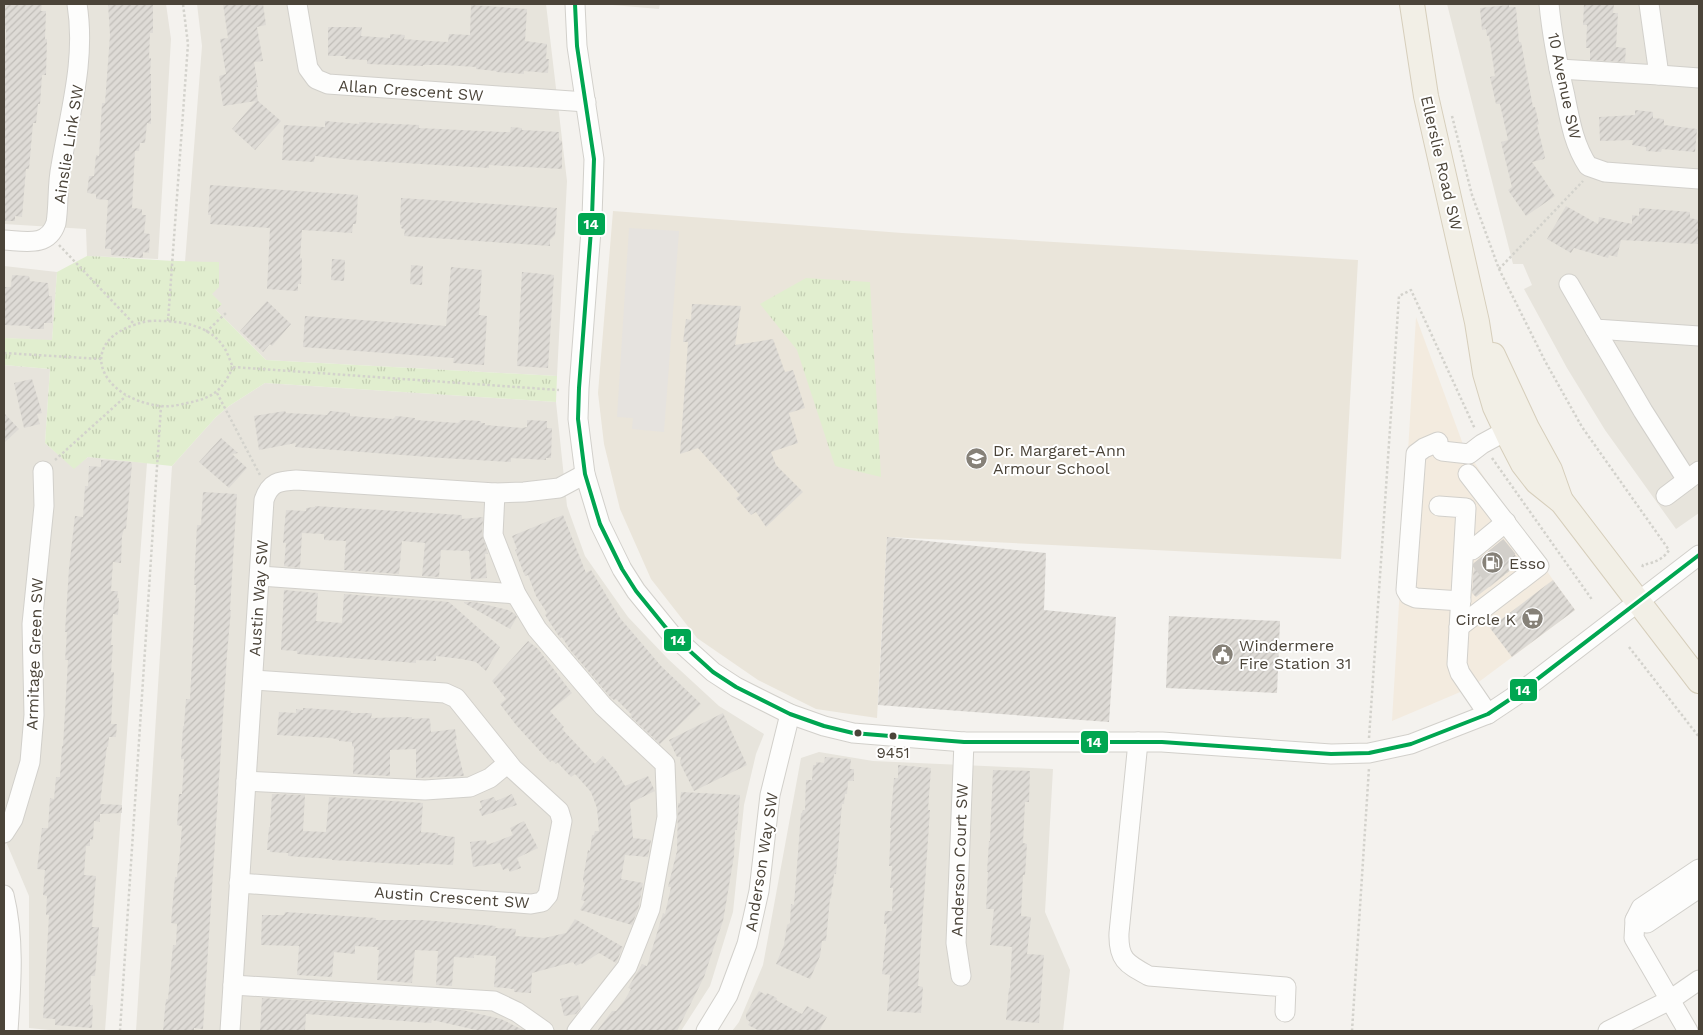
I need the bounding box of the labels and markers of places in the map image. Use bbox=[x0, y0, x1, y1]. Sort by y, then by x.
place label: Dr. Margaret-Ann Armour School bbox=[993, 441, 1126, 478]
school or university icon: Dr. Margaret-Ann Armour School bbox=[965, 447, 989, 471]
fuel station icon: Esso bbox=[1481, 551, 1505, 575]
place label: Esso bbox=[1509, 554, 1546, 573]
supermarket icon: Circle K bbox=[1520, 607, 1544, 631]
place label: Circle K bbox=[1455, 610, 1517, 629]
place label: Windermere Fire Station 31 bbox=[1239, 636, 1351, 673]
public building icon: Windermere Fire Station 31 bbox=[1211, 642, 1235, 666]
unlabelled marker bbox=[853, 728, 863, 738]
marker: 9451 bbox=[888, 731, 898, 741]
place label: 9451 bbox=[876, 744, 910, 762]

